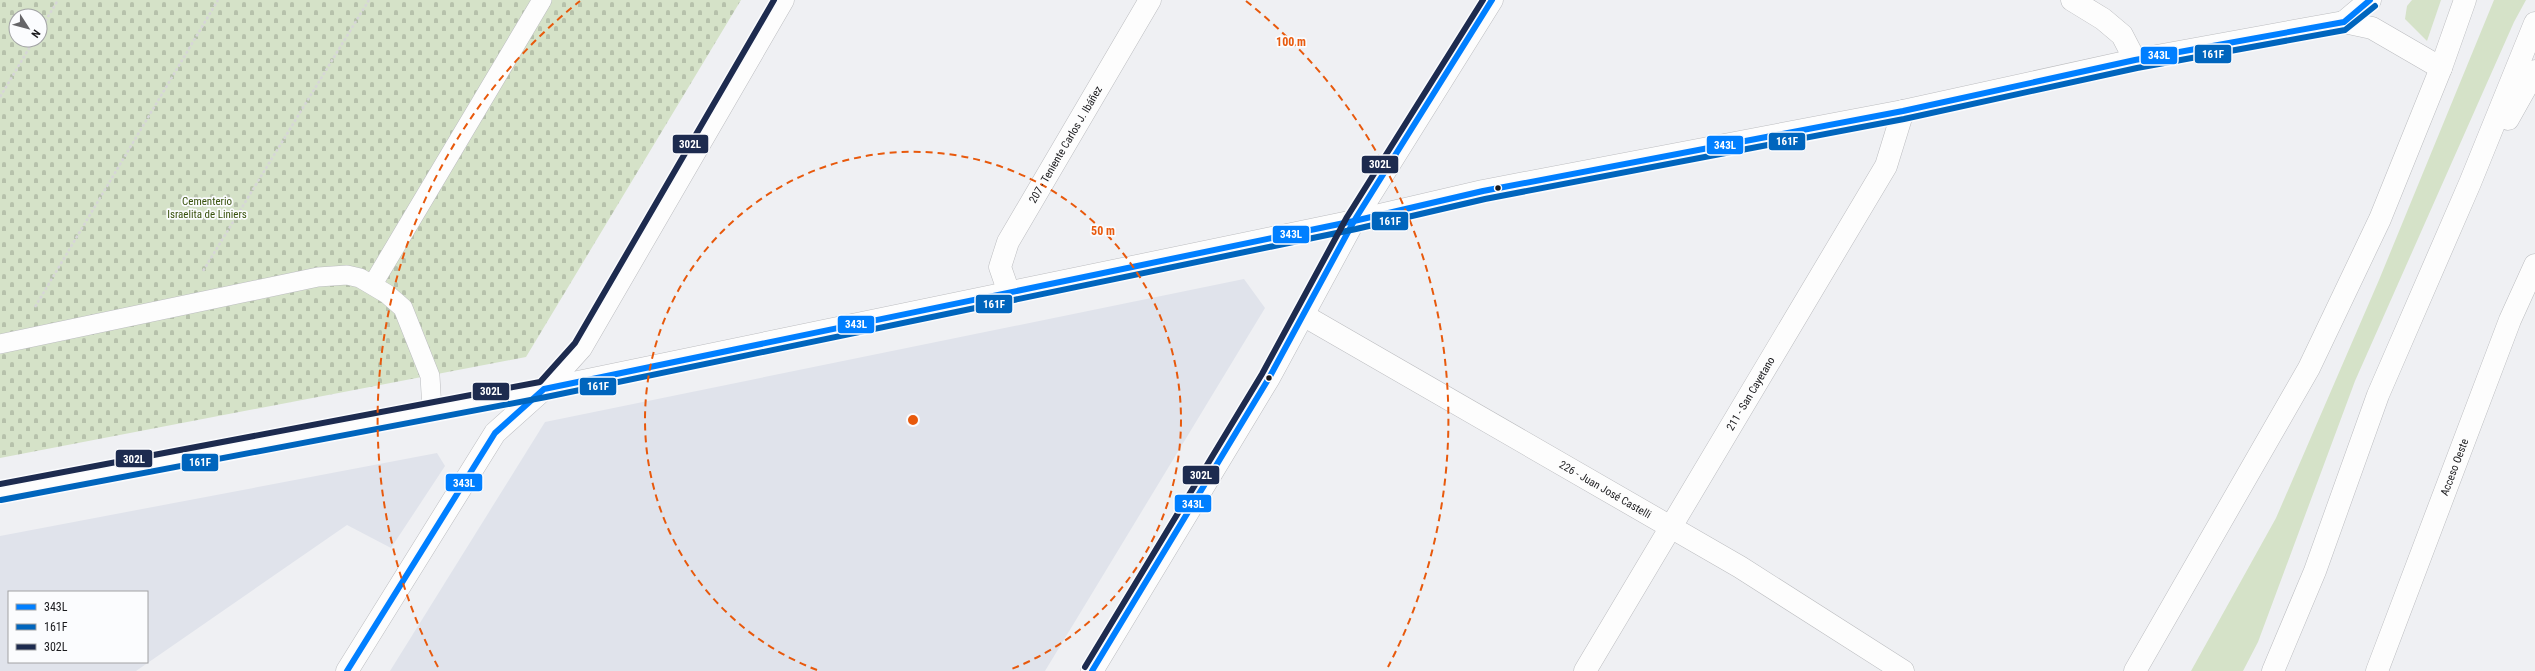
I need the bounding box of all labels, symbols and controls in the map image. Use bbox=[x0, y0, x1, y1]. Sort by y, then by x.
north arrow bbox=[8, 8, 48, 48]
text: N bbox=[28, 27, 43, 40]
text: 100 m bbox=[1276, 35, 1306, 49]
line badge: 161F bbox=[2194, 44, 2232, 64]
line badge: 343L bbox=[2140, 46, 2178, 65]
text: 161F bbox=[2202, 48, 2224, 61]
text: 343L bbox=[2148, 49, 2170, 62]
street label: 207 - Teniente Carlos J. Ibáñez bbox=[1026, 83, 1105, 205]
line badge: 161F bbox=[1768, 132, 1806, 151]
line badge: 302L bbox=[672, 134, 709, 154]
line badge: 343L bbox=[1706, 135, 1744, 155]
text: 161F bbox=[1776, 135, 1798, 148]
text: 302L bbox=[679, 138, 701, 151]
text: 343L bbox=[1714, 139, 1736, 152]
line badge: 302L bbox=[1361, 155, 1399, 174]
text: 302L bbox=[1369, 158, 1391, 171]
unlabelled marker bbox=[1493, 183, 1503, 193]
park label: Cementerio Israelita de Liniers bbox=[167, 195, 247, 221]
line badge: 161F bbox=[1371, 211, 1409, 231]
text: 161F bbox=[1379, 215, 1401, 228]
text: 50 m bbox=[1091, 224, 1115, 238]
line badge: 343L bbox=[1272, 225, 1310, 244]
text: 343L bbox=[1280, 228, 1302, 241]
line badge: 161F bbox=[975, 294, 1013, 314]
text: 161F bbox=[983, 298, 1005, 311]
line badge: 343L bbox=[837, 315, 875, 334]
text: 343L bbox=[845, 318, 867, 331]
street label: 211 - San Cayetano bbox=[1723, 354, 1778, 433]
unlabelled marker bbox=[1264, 373, 1274, 383]
line badge: 161F bbox=[579, 377, 617, 396]
text: 161F bbox=[587, 380, 609, 393]
line badge: 302L bbox=[472, 382, 510, 401]
text: 302L bbox=[480, 385, 502, 398]
centre of rings bbox=[906, 413, 920, 427]
street label: Acceso Oeste bbox=[2438, 437, 2471, 498]
line badge: 302L bbox=[115, 449, 153, 468]
text: 302L bbox=[123, 453, 145, 466]
line badge: 161F bbox=[181, 453, 219, 472]
text: 161F bbox=[189, 456, 211, 469]
street label: 226 - Juan José Castelli bbox=[1557, 458, 1654, 521]
line badge: 302L bbox=[1182, 465, 1220, 485]
text: 302L bbox=[1190, 469, 1212, 482]
line badge: 343L bbox=[445, 473, 483, 492]
text: 343L bbox=[453, 477, 475, 490]
line badge: 343L bbox=[1174, 494, 1212, 513]
text: 343L bbox=[1182, 498, 1204, 511]
legend bbox=[8, 591, 148, 663]
text: 343L bbox=[44, 600, 68, 614]
text: 161F bbox=[44, 620, 68, 634]
text: 302L bbox=[44, 640, 68, 654]

